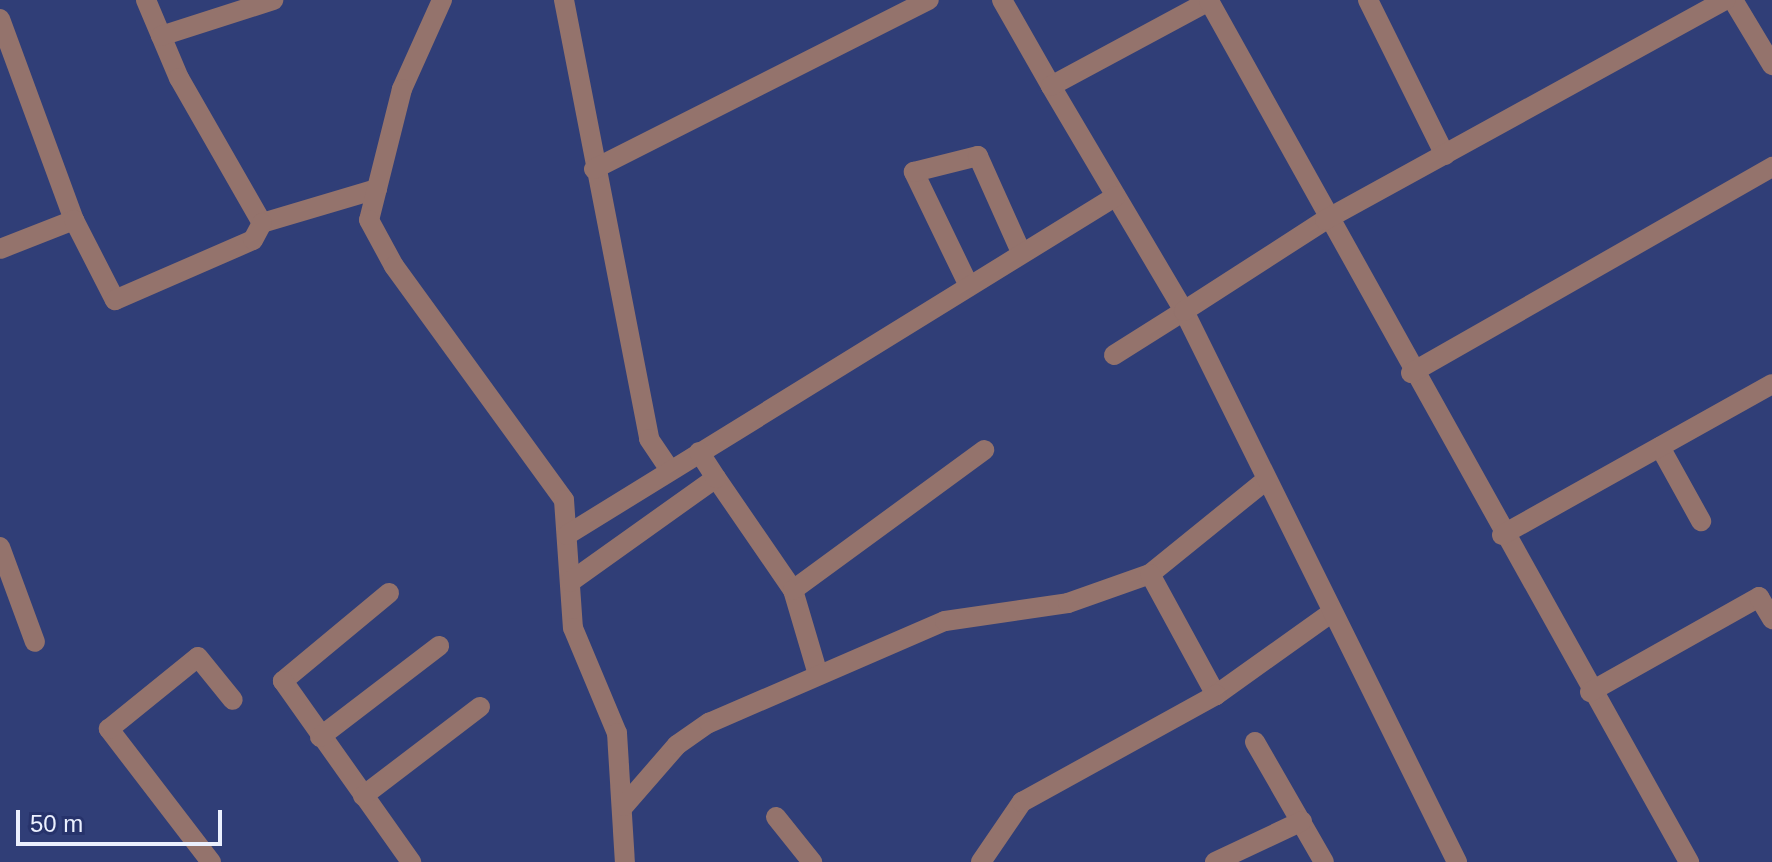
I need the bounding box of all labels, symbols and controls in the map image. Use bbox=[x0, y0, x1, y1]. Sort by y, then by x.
scale bar bbox=[20, 794, 226, 844]
text: 50 m bbox=[30, 810, 83, 837]

